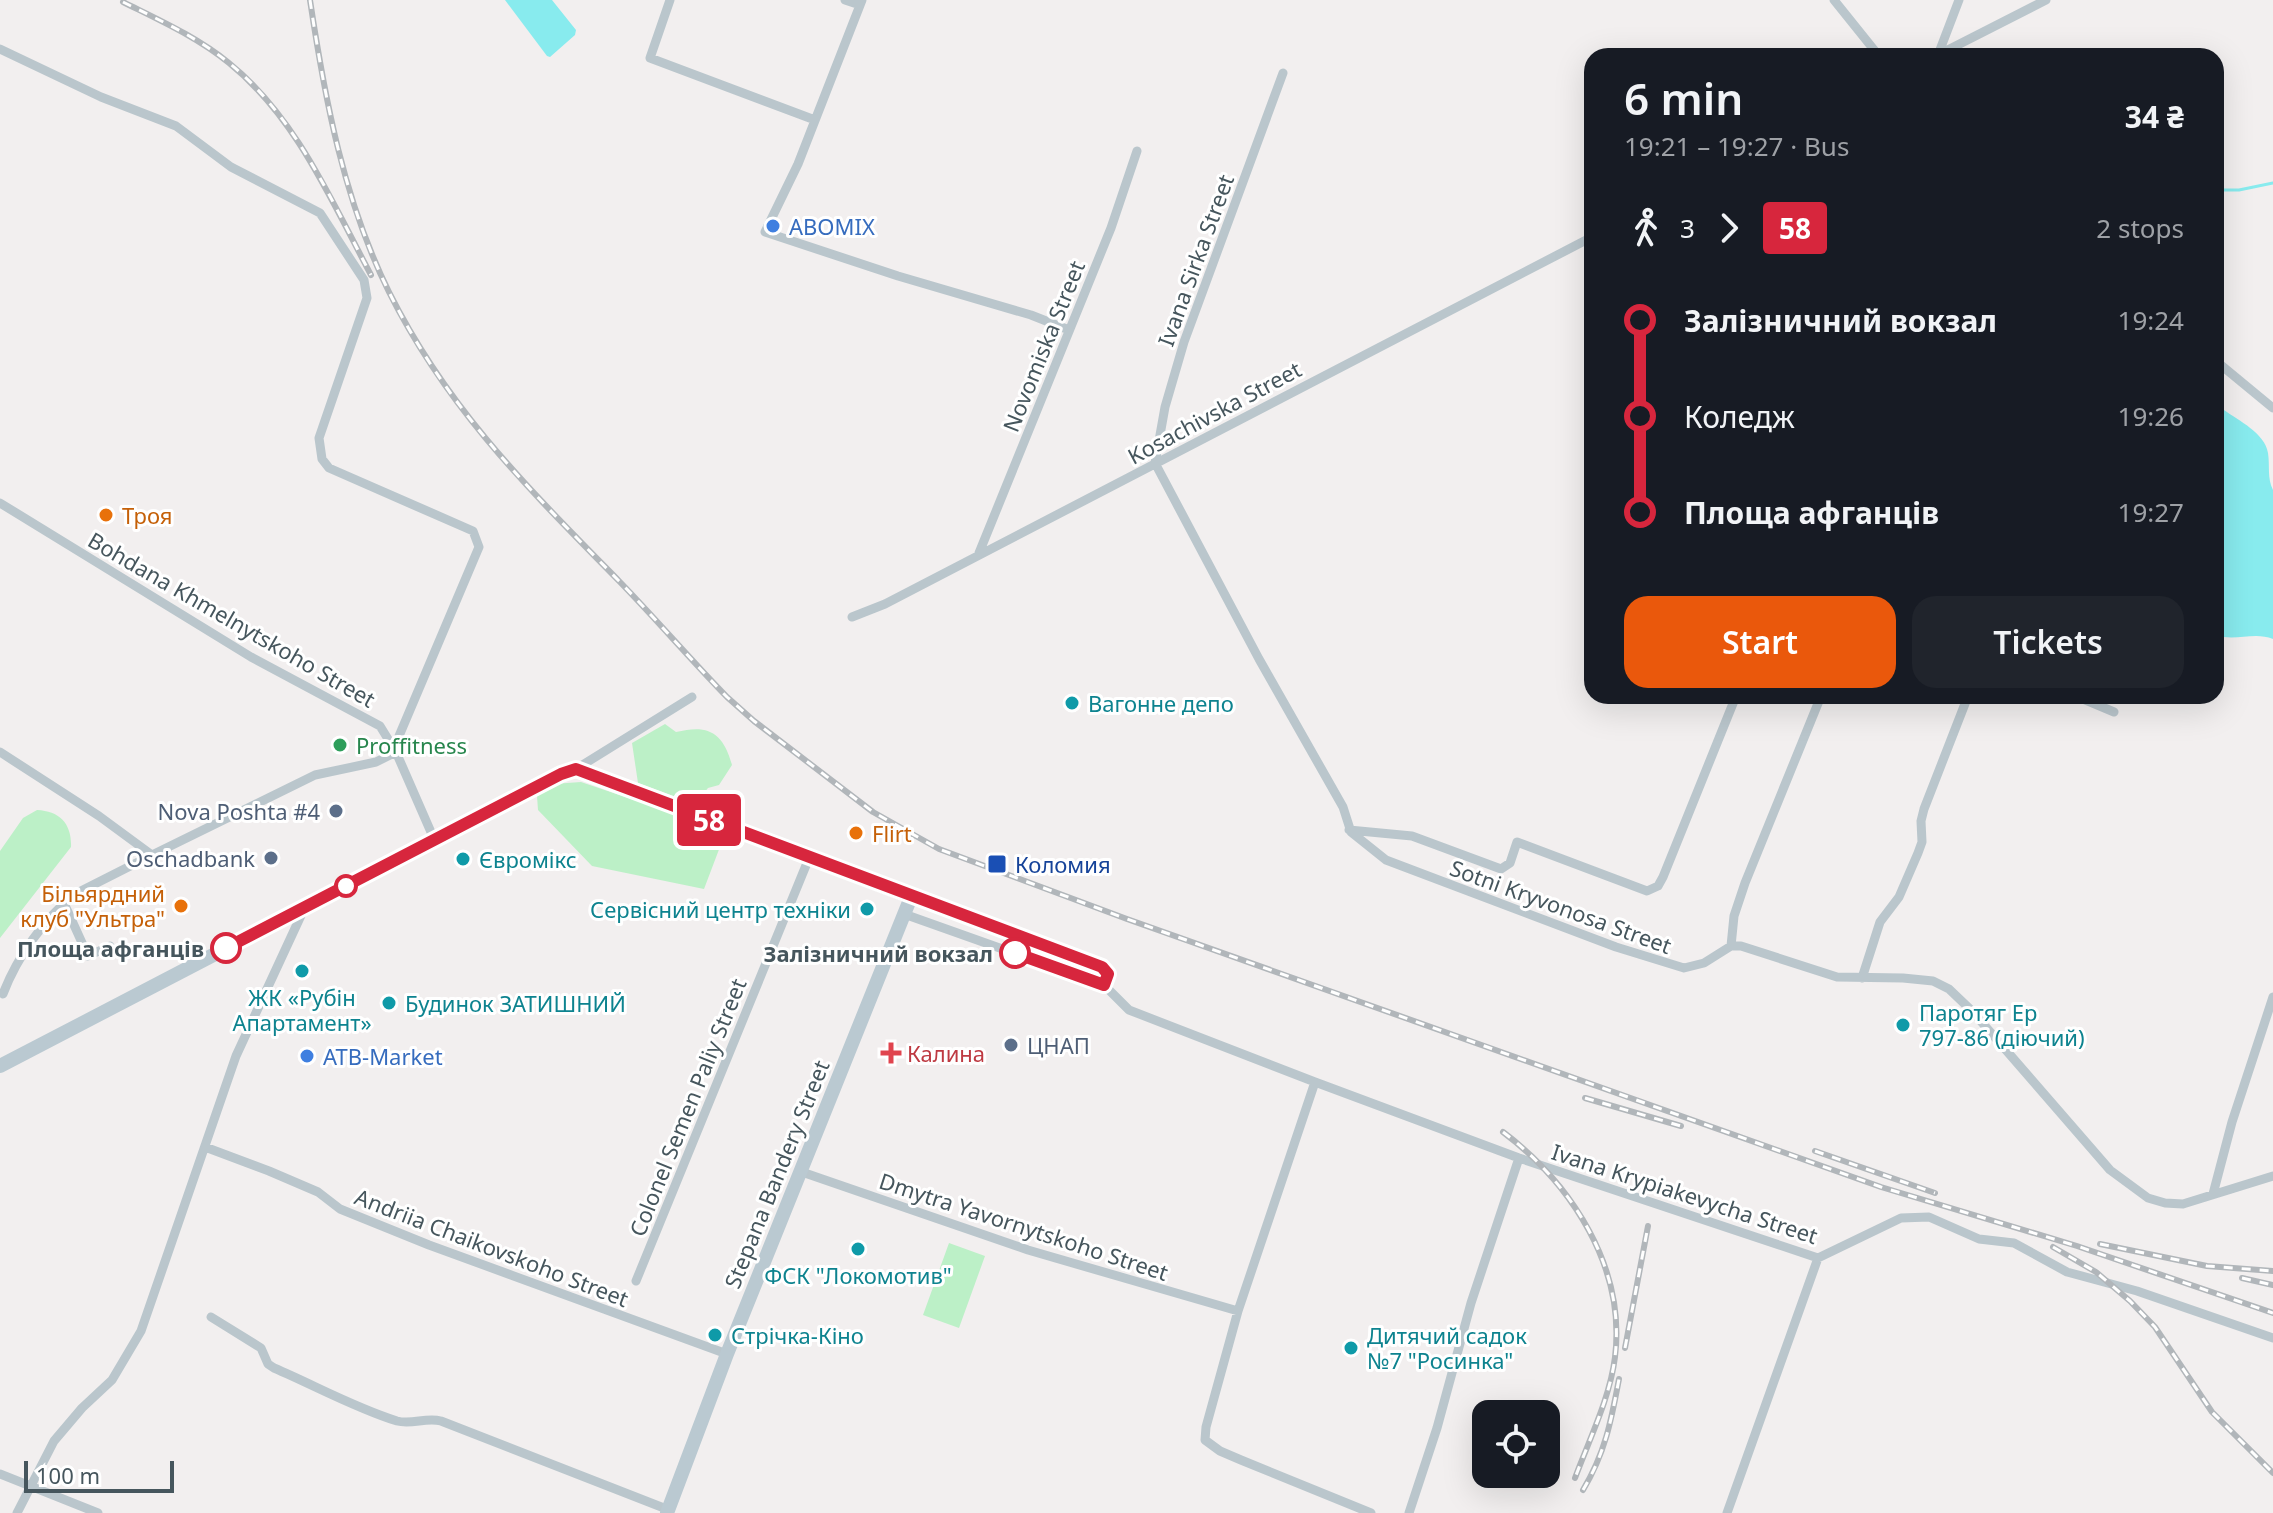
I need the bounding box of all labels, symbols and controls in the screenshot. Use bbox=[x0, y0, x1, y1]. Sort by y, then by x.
text: 6 min bbox=[1624, 68, 1743, 128]
text: 34 ₴ bbox=[2125, 96, 2184, 137]
text: 19:21 – 19:27 · Bus bbox=[1624, 128, 1849, 164]
street label: Ivana Sirka Street bbox=[1150, 170, 1240, 350]
icon: walk bbox=[1624, 206, 1668, 250]
icon: forward bbox=[1707, 206, 1751, 250]
text: 58 bbox=[1779, 209, 1811, 247]
text: 3 bbox=[1680, 210, 1695, 246]
text: 2 stops bbox=[2096, 210, 2184, 246]
place label: ABOMIX bbox=[789, 211, 875, 241]
marker: ABOMIX bbox=[764, 217, 782, 235]
street label: Novomiska Street bbox=[995, 256, 1091, 436]
text: Залізничний вокзал bbox=[1684, 300, 1997, 341]
text: 19:24 bbox=[2118, 302, 2184, 338]
street label: Kosachivska Street bbox=[1122, 354, 1306, 470]
text: Коледж bbox=[1684, 396, 1795, 437]
text: 19:26 bbox=[2118, 398, 2184, 434]
text: Площа афганців bbox=[1684, 492, 1939, 533]
text: 19:27 bbox=[2118, 494, 2184, 530]
place label: Троя bbox=[122, 500, 173, 530]
marker: Троя bbox=[97, 506, 115, 524]
street label: Bohdana Khmelnytskoho Street bbox=[83, 524, 381, 714]
button: Start bbox=[1624, 596, 1896, 688]
button: Tickets bbox=[1912, 596, 2184, 688]
place label: Вагонне депо bbox=[1088, 688, 1234, 718]
marker: Вагонне депо bbox=[1063, 694, 1081, 712]
place label: Proffitness bbox=[356, 730, 467, 760]
marker: Proffitness bbox=[331, 736, 349, 754]
line badge: 58 bbox=[673, 794, 745, 846]
place label: Nova Poshta #4 bbox=[158, 796, 320, 826]
text: 58 bbox=[693, 801, 725, 839]
marker: Nova Poshta #4 bbox=[327, 802, 345, 820]
place label: Flirt bbox=[872, 818, 912, 848]
marker: Flirt bbox=[847, 824, 865, 842]
place label: Oschadbank bbox=[126, 843, 255, 873]
place label: Євромікс bbox=[479, 844, 577, 874]
marker: Oschadbank bbox=[262, 849, 280, 867]
place label: Коломия bbox=[1015, 849, 1111, 879]
marker: Євромікс bbox=[454, 850, 472, 868]
street label: Sotni Kryvonosa Street bbox=[1446, 852, 1676, 960]
marker: Коломия bbox=[986, 853, 1008, 875]
unlabelled marker bbox=[335, 875, 357, 897]
place label: Більярдний клуб "Ультра" bbox=[20, 878, 165, 933]
place label: Сервісний центр техніки bbox=[590, 894, 851, 924]
marker: Більярдний клуб "Ультра" bbox=[172, 897, 190, 915]
marker: Сервісний центр техніки bbox=[858, 900, 876, 918]
place label: Площа афганців bbox=[17, 933, 204, 963]
marker: Площа афганців bbox=[211, 933, 241, 963]
place label: Залізничний вокзал bbox=[763, 938, 993, 968]
marker: Залізничний вокзал bbox=[1000, 938, 1030, 968]
marker: ЖК «Рубін Апартамент» bbox=[293, 962, 311, 980]
street label: Colonel Semen Paliy Street bbox=[621, 973, 753, 1240]
place label: ЖК «Рубін Апартамент» bbox=[232, 982, 372, 1037]
place label: Будинок ЗАТИШНИЙ bbox=[405, 988, 626, 1018]
marker: Будинок ЗАТИШНИЙ bbox=[380, 994, 398, 1012]
place label: Паротяг Ер 797-86 (діючий) bbox=[1919, 997, 2085, 1052]
marker: Паротяг Ер 797-86 (діючий) bbox=[1894, 1016, 1912, 1034]
place label: ЦНАП bbox=[1027, 1030, 1090, 1060]
marker: ЦНАП bbox=[1002, 1036, 1020, 1054]
place label: Калина bbox=[907, 1038, 985, 1068]
place label: ATB-Market bbox=[323, 1041, 443, 1071]
marker: Калина bbox=[882, 1044, 900, 1062]
marker: ATB-Market bbox=[298, 1047, 316, 1065]
street label: Stepana Bandery Street bbox=[716, 1055, 836, 1293]
street label: Ivana Krypiakevycha Street bbox=[1548, 1136, 1822, 1250]
street label: Dmytra Yavornytskoho Street bbox=[876, 1165, 1172, 1287]
street label: Andriia Chaikovskoho Street bbox=[351, 1181, 633, 1313]
marker: ФСК "Локомотив" bbox=[849, 1240, 867, 1258]
place label: ФСК "Локомотив" bbox=[764, 1260, 952, 1290]
place label: Стрічка-Кіно bbox=[731, 1320, 864, 1350]
place label: Дитячий садок №7 "Росинка" bbox=[1367, 1320, 1527, 1375]
marker: Стрічка-Кіно bbox=[706, 1326, 724, 1344]
marker: Дитячий садок №7 "Росинка" bbox=[1342, 1339, 1360, 1357]
map controls bbox=[1472, 1400, 1560, 1488]
button: locate bbox=[1472, 1400, 1560, 1488]
scale bar bbox=[24, 1457, 174, 1493]
text: 100 m bbox=[36, 1460, 100, 1490]

